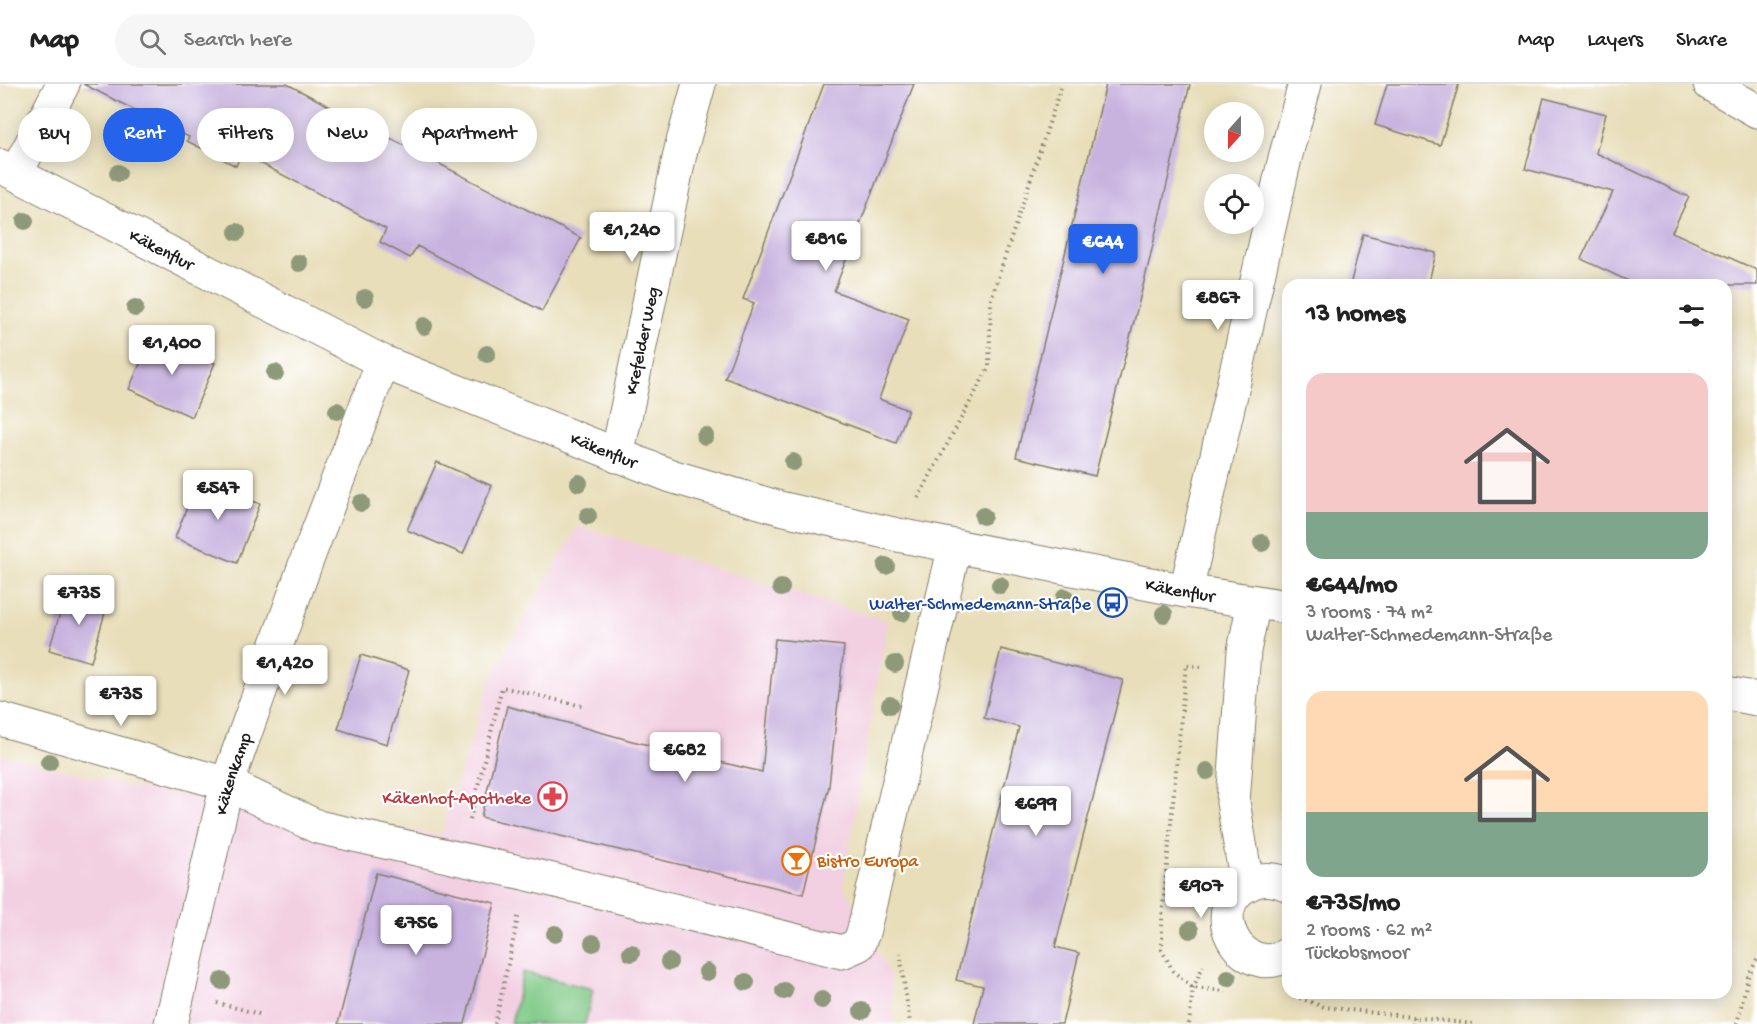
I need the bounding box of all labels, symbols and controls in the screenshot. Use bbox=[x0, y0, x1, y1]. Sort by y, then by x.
search box bbox=[115, 14, 535, 68]
text: Map bbox=[30, 25, 79, 58]
icon: search bbox=[136, 25, 169, 58]
text: Search here bbox=[184, 28, 292, 54]
text: Map bbox=[1518, 29, 1554, 54]
text: Layers bbox=[1587, 29, 1643, 54]
text: Share bbox=[1676, 29, 1727, 54]
north arrow bbox=[1204, 102, 1264, 162]
map controls bbox=[1204, 102, 1264, 234]
chip: Buy bbox=[18, 108, 91, 162]
chip: Rent bbox=[103, 108, 185, 162]
chip: Filters bbox=[197, 108, 294, 162]
chip: New bbox=[306, 108, 389, 162]
chip: Apartment bbox=[401, 108, 537, 162]
button: locate bbox=[1204, 174, 1264, 234]
pin: €1,240 bbox=[583, 212, 681, 263]
text: €1,240 bbox=[604, 220, 660, 243]
pin: €816 bbox=[790, 221, 862, 272]
pin: €644 bbox=[1067, 224, 1139, 275]
street label: Käkenflur bbox=[125, 226, 198, 277]
text: €816 bbox=[805, 229, 847, 252]
text: €644 bbox=[1083, 232, 1123, 255]
pin: €867 bbox=[1182, 280, 1254, 331]
street label: Krefelder Weg bbox=[622, 285, 665, 397]
text: €867 bbox=[1196, 288, 1240, 311]
icon: filters bbox=[1675, 299, 1708, 332]
text: 13 homes bbox=[1306, 300, 1405, 331]
pin: €1,400 bbox=[123, 325, 221, 376]
text: €1,400 bbox=[143, 333, 201, 356]
icon: home bbox=[1453, 412, 1561, 520]
street label: Käkenflur bbox=[567, 429, 641, 475]
pin: €547 bbox=[182, 470, 254, 521]
text: €547 bbox=[197, 478, 239, 501]
text: €644/mo bbox=[1306, 571, 1397, 602]
pin: €735 bbox=[43, 575, 115, 626]
street label: Käkenflur bbox=[1143, 575, 1218, 609]
text: €735 bbox=[57, 583, 101, 606]
bus stop icon: Walter-Schmedemann-Straße bbox=[1096, 587, 1128, 619]
place label: Walter-Schmedemann-Straße bbox=[869, 595, 1092, 616]
text: 3 rooms · 74 m² bbox=[1306, 602, 1433, 625]
text: Walter-Schmedemann-Straße bbox=[1306, 625, 1552, 648]
pin: €1,420 bbox=[236, 645, 334, 696]
text: €1,420 bbox=[257, 653, 313, 676]
pin: €735 bbox=[85, 676, 157, 727]
text: €735 bbox=[99, 684, 143, 707]
street label: Käkenkamp bbox=[212, 730, 258, 817]
icon: home bbox=[1453, 730, 1561, 838]
pin: €682 bbox=[649, 732, 721, 783]
text: €682 bbox=[664, 740, 706, 763]
pharmacy icon: Käkenhof-Apotheke bbox=[536, 781, 568, 813]
pin: €699 bbox=[1000, 786, 1072, 837]
place label: Käkenhof-Apotheke bbox=[383, 789, 532, 810]
text: €699 bbox=[1015, 794, 1057, 817]
bar icon: Bistro Europa bbox=[780, 844, 812, 876]
place label: Bistro Europa bbox=[816, 852, 919, 873]
pin: €907 bbox=[1165, 868, 1237, 919]
text: €907 bbox=[1179, 876, 1223, 899]
text: €735/mo bbox=[1306, 889, 1400, 920]
pin: €756 bbox=[380, 905, 452, 956]
text: €756 bbox=[395, 913, 437, 936]
text: 2 rooms · 62 m² bbox=[1306, 920, 1433, 943]
text: Tückobsmoor bbox=[1306, 943, 1409, 966]

